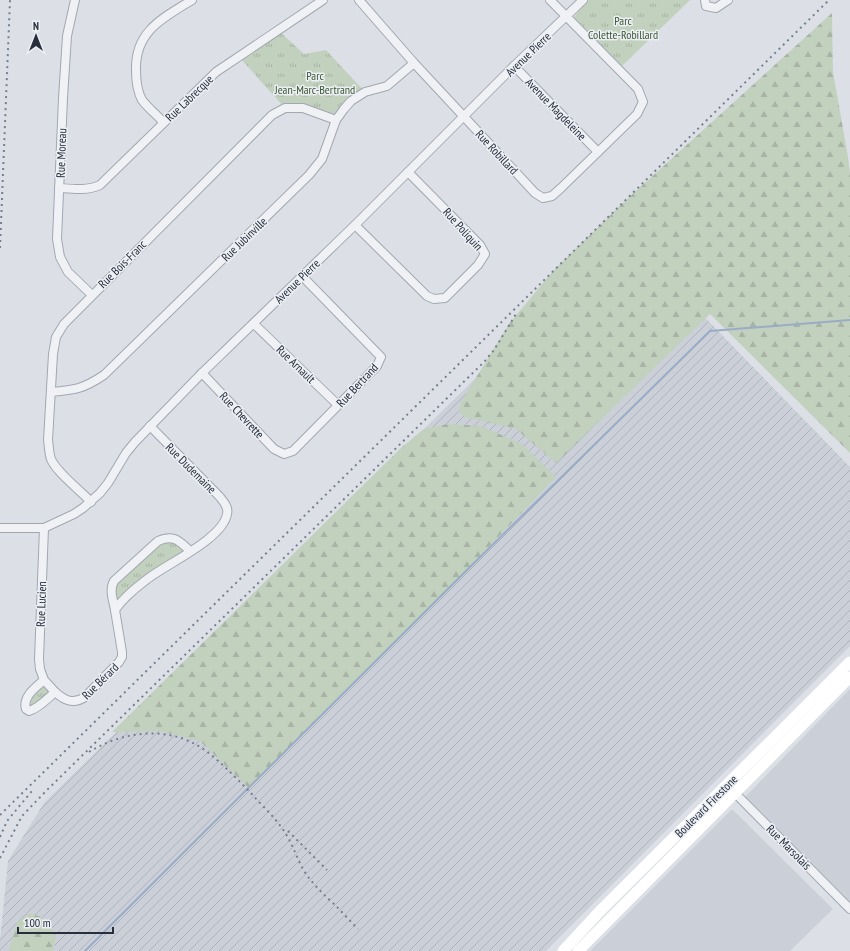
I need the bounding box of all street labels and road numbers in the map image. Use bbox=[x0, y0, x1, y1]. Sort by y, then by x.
street label: Avenue Pierre bbox=[502, 29, 554, 79]
street label: Rue Labrecque bbox=[162, 71, 216, 125]
street label: Avenue Magdeleine bbox=[522, 75, 590, 143]
street label: Rue Robillard bbox=[473, 127, 521, 177]
street label: Rue Moreau bbox=[53, 128, 69, 178]
street label: Rue Poliquin bbox=[440, 205, 486, 253]
street label: Rue Jubinville bbox=[218, 214, 270, 264]
street label: Rue Bois-Franc bbox=[95, 236, 150, 291]
street label: Avenue Pierre bbox=[271, 256, 323, 306]
street label: Rue Arnault bbox=[273, 342, 319, 387]
street label: Rue Bertrand bbox=[333, 360, 381, 410]
street label: Rue Chevrette bbox=[217, 389, 267, 441]
street label: Rue Dudemaine bbox=[163, 440, 220, 497]
street label: Rue Lucien bbox=[33, 581, 49, 627]
street label: Rue Bérard bbox=[79, 660, 121, 702]
street label: Boulevard Firestone bbox=[672, 771, 741, 840]
street label: Rue Marsolais bbox=[763, 821, 815, 873]

